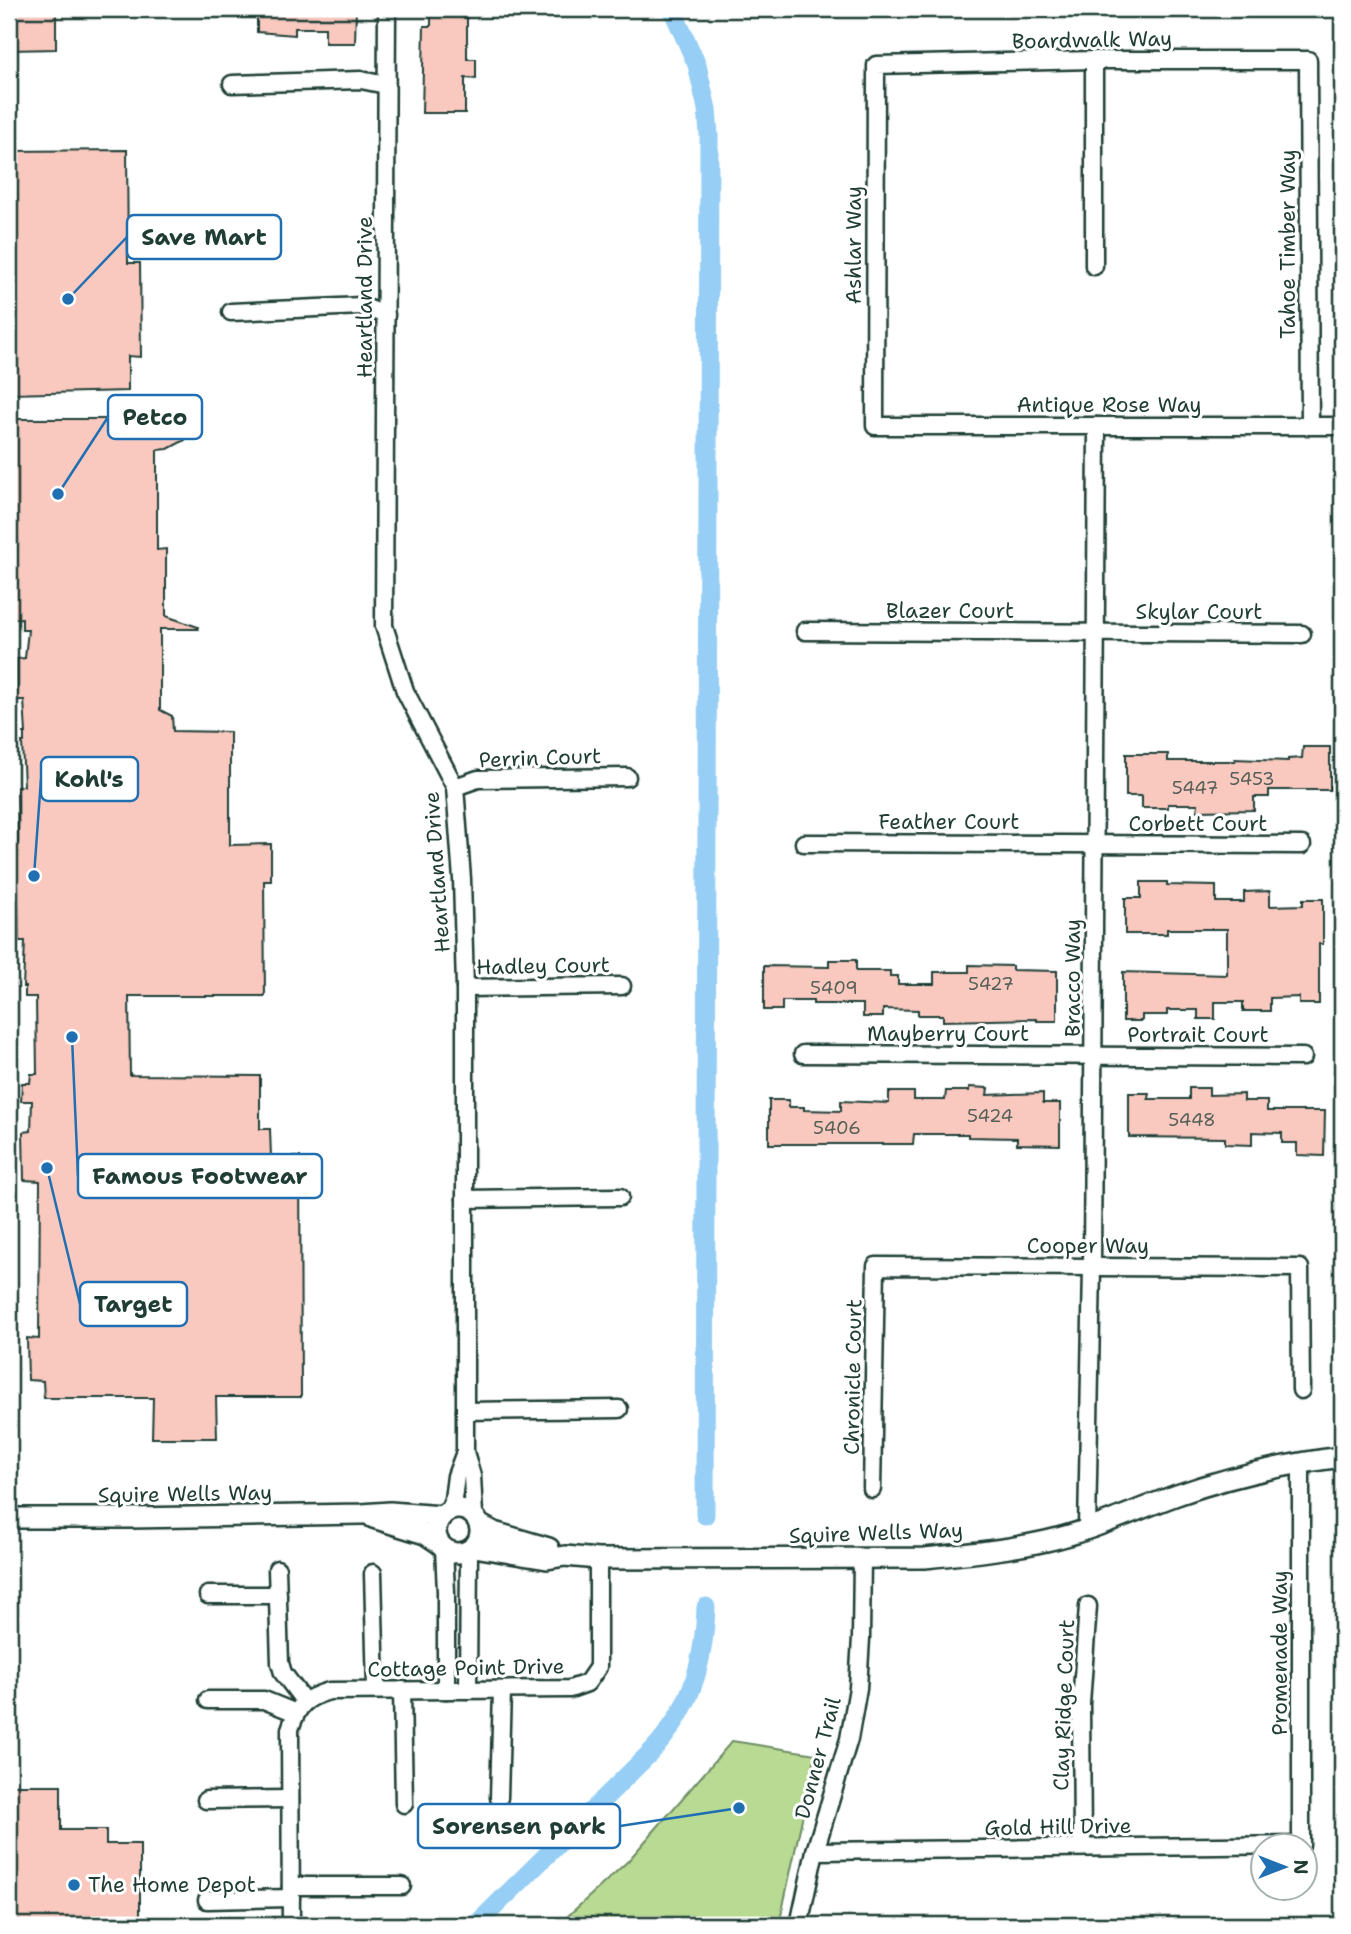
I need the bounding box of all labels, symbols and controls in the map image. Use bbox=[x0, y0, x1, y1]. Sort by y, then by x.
street label: Boardwalk Way bbox=[1012, 25, 1172, 55]
street label: Tahoe Timber Way bbox=[1274, 149, 1302, 339]
street label: Ashlar Way bbox=[840, 186, 868, 304]
callout: Save Mart bbox=[127, 215, 281, 259]
street label: Heartland Drive bbox=[351, 216, 379, 378]
text: Save Mart bbox=[141, 222, 267, 252]
street label: Antique Rose Way bbox=[1016, 391, 1202, 419]
callout: Petco bbox=[108, 395, 202, 439]
text: Petco bbox=[122, 402, 188, 432]
street label: Blazer Court bbox=[886, 597, 1014, 625]
street label: Skylar Court bbox=[1136, 598, 1262, 626]
street label: Perrin Court bbox=[478, 742, 602, 774]
callout: Kohl's bbox=[41, 757, 138, 801]
text: Kohl's bbox=[54, 764, 124, 794]
house number: 5453 bbox=[1229, 767, 1275, 791]
house number: 5447 bbox=[1172, 776, 1218, 800]
street label: Heartland Drive bbox=[417, 790, 457, 954]
street label: Feather Court bbox=[878, 808, 1020, 836]
street label: Corbett Court bbox=[1129, 810, 1267, 838]
street label: Bracco Way bbox=[1059, 919, 1087, 1037]
street label: Hadley Court bbox=[476, 951, 610, 981]
house number: 5427 bbox=[968, 972, 1014, 996]
house number: 5409 bbox=[810, 976, 858, 1000]
street label: Mayberry Court bbox=[867, 1020, 1029, 1048]
street label: Portrait Court bbox=[1127, 1021, 1269, 1049]
house number: 5424 bbox=[967, 1104, 1013, 1128]
house number: 5448 bbox=[1168, 1108, 1216, 1132]
house number: 5406 bbox=[813, 1116, 861, 1140]
callout: Famous Footwear bbox=[78, 1154, 322, 1198]
text: Famous Footwear bbox=[92, 1161, 308, 1191]
street label: Cooper Way bbox=[1027, 1232, 1149, 1260]
callout: Target bbox=[80, 1282, 187, 1326]
text: Target bbox=[94, 1289, 172, 1319]
street label: Chronicle Court bbox=[838, 1299, 868, 1455]
street label: Squire Wells Way bbox=[98, 1478, 272, 1510]
street label: Squire Wells Way bbox=[788, 1516, 964, 1550]
street label: Promenade Way bbox=[1266, 1570, 1294, 1736]
street label: Clay Ridge Court bbox=[1047, 1619, 1081, 1791]
street label: Cottage Point Drive bbox=[367, 1652, 565, 1684]
street label: Donner Trail bbox=[788, 1693, 848, 1822]
callout: Sorensen park bbox=[418, 1804, 620, 1848]
text: Sorensen park bbox=[432, 1811, 606, 1841]
street label: Gold Hill Drive bbox=[984, 1812, 1132, 1842]
north arrow bbox=[1250, 1832, 1320, 1902]
text: N bbox=[1288, 1859, 1313, 1875]
place label: The Home Depot bbox=[88, 1871, 256, 1899]
marker: The Home Depot bbox=[66, 1877, 82, 1893]

